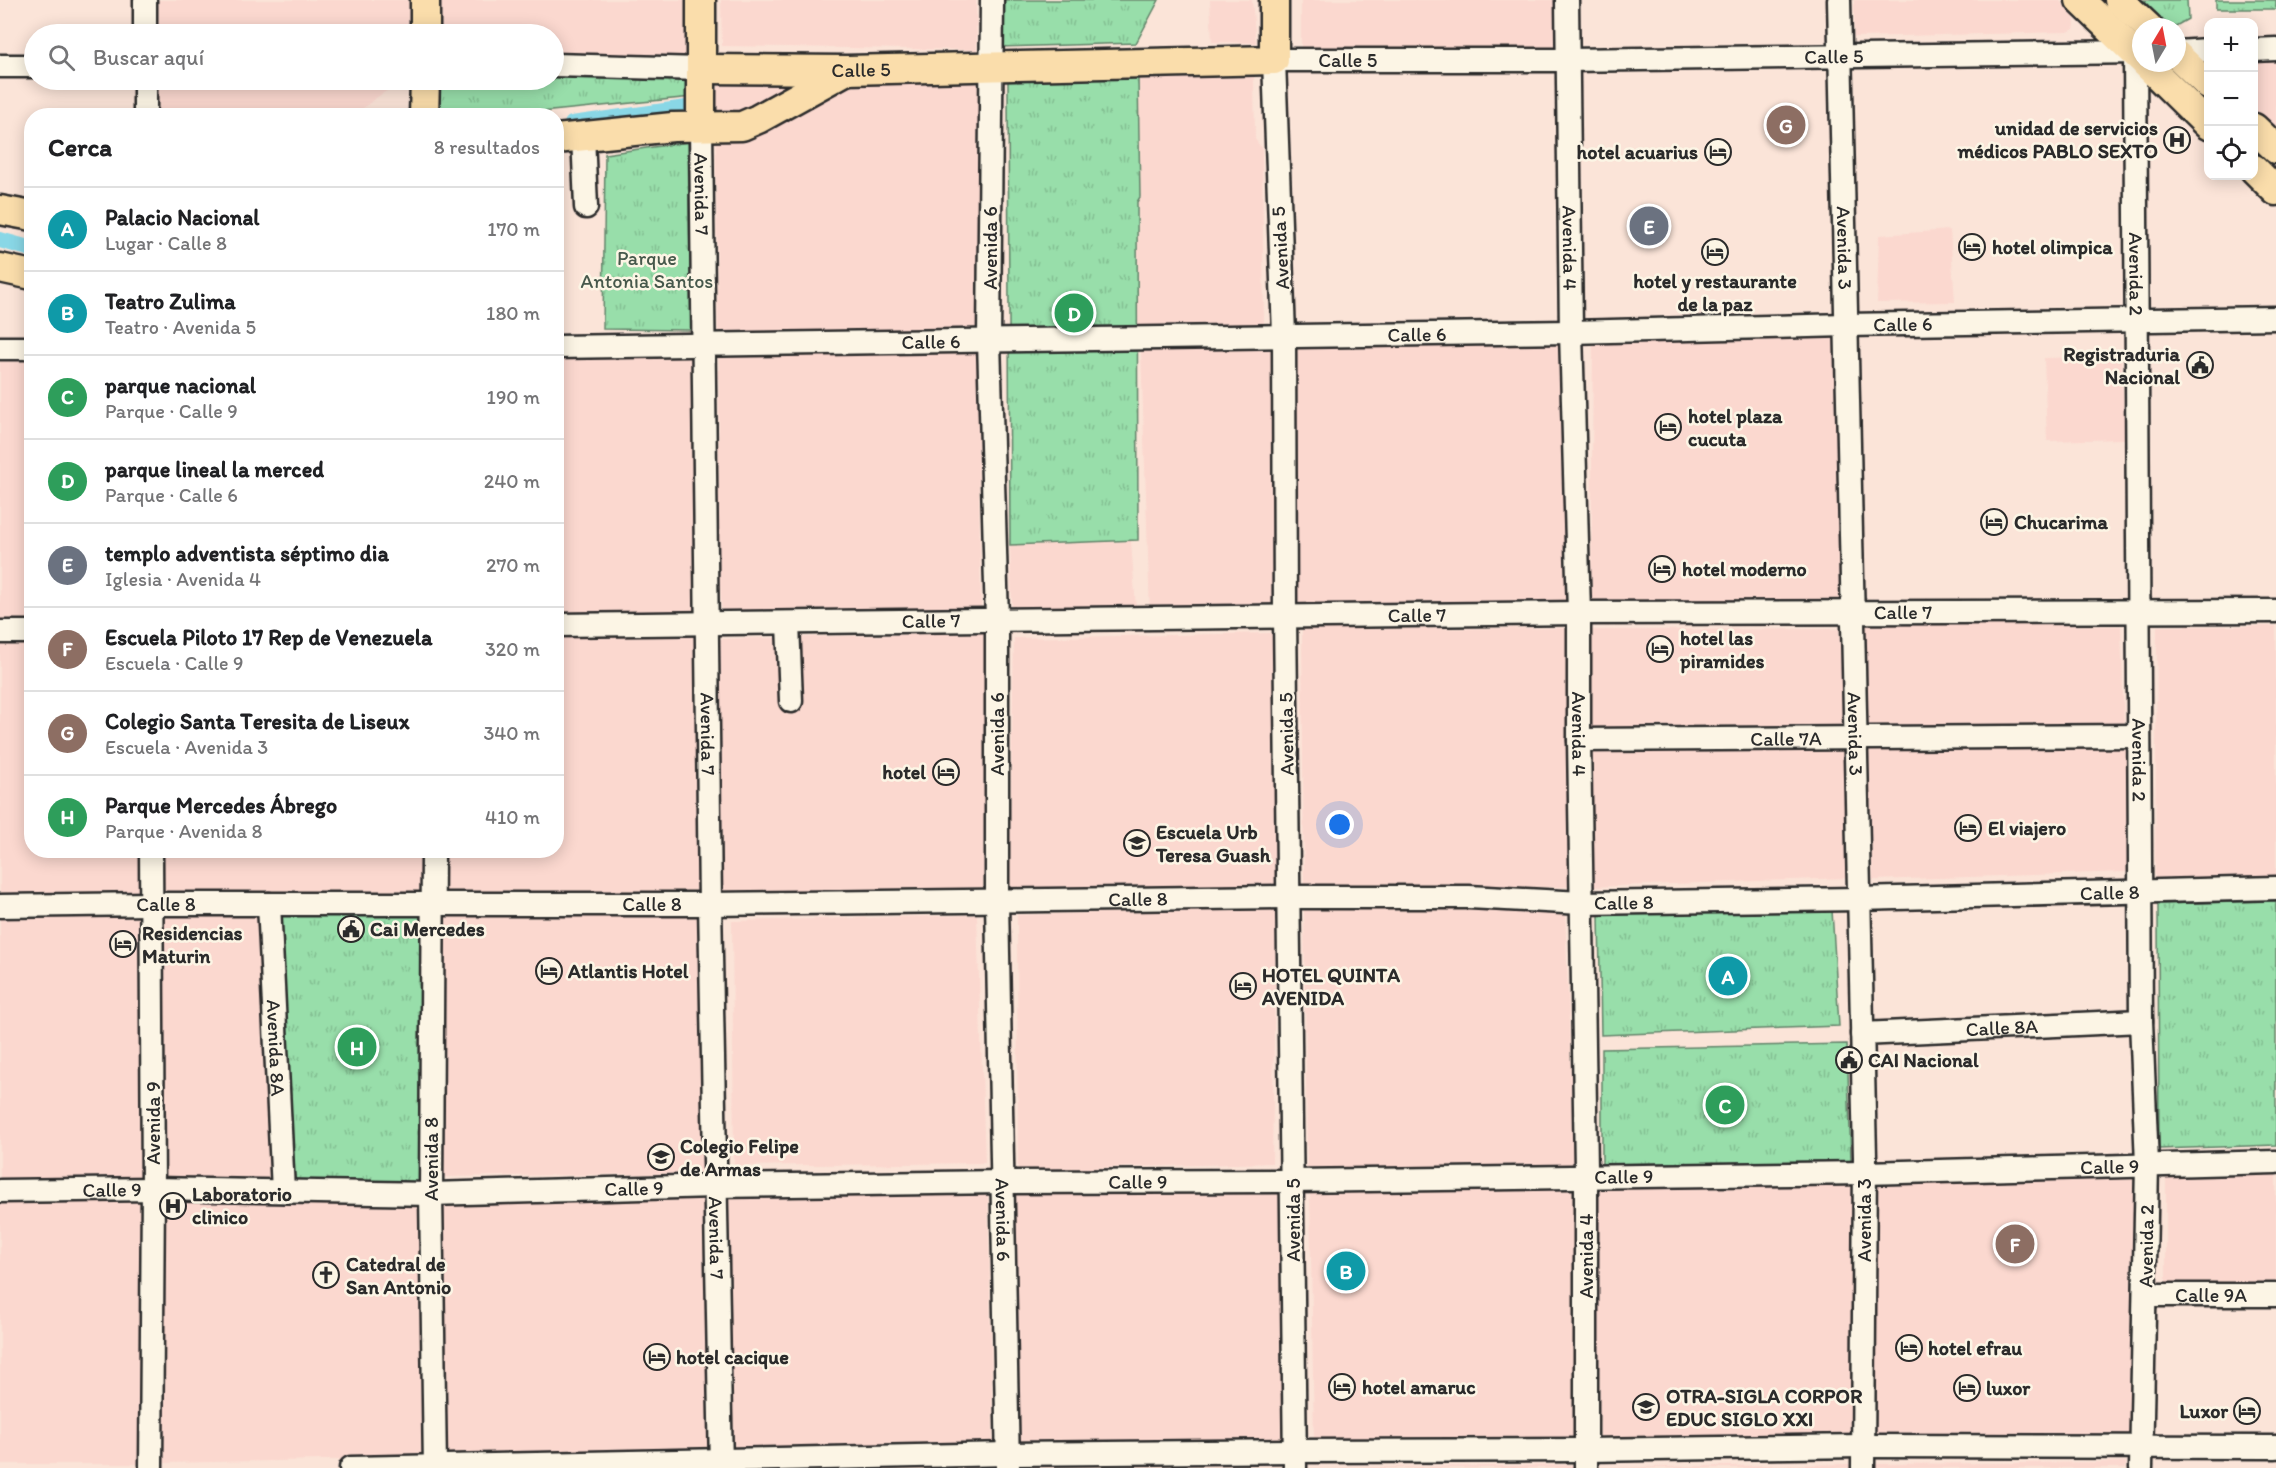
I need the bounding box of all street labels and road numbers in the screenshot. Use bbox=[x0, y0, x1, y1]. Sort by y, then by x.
street label: Calle 5 bbox=[1804, 44, 1863, 69]
street label: Calle 5 bbox=[1318, 48, 1377, 72]
street label: Calle 5 bbox=[831, 57, 891, 82]
street label: Avenida 7 bbox=[689, 152, 714, 236]
street label: Avenida 4 bbox=[1557, 205, 1582, 291]
street label: Avenida 6 bbox=[978, 206, 1002, 290]
street label: Avenida 5 bbox=[1266, 206, 1294, 290]
street label: Avenida 3 bbox=[1832, 206, 1858, 290]
street label: Avenida 2 bbox=[2124, 232, 2149, 316]
street label: Calle 6 bbox=[1873, 312, 1933, 337]
street label: Calle 6 bbox=[1387, 322, 1447, 347]
street label: Calle 6 bbox=[901, 329, 961, 354]
street label: Calle 7 bbox=[1874, 600, 1932, 624]
street label: Calle 7 bbox=[1388, 603, 1446, 627]
street label: Calle 7 bbox=[902, 608, 960, 633]
street label: Avenida 4 bbox=[1567, 691, 1592, 777]
street label: Avenida 7 bbox=[696, 692, 721, 776]
street label: Avenida 6 bbox=[985, 692, 1009, 776]
street label: Avenida 5 bbox=[1273, 692, 1299, 776]
street label: Avenida 3 bbox=[1843, 692, 1868, 776]
street label: Avenida 2 bbox=[2127, 718, 2152, 802]
street label: Calle 7A bbox=[1750, 726, 1822, 751]
street label: Calle 8 bbox=[2080, 880, 2140, 905]
street label: Calle 8 bbox=[1108, 886, 1168, 911]
street label: Calle 8 bbox=[1594, 890, 1654, 915]
street label: Calle 8 bbox=[136, 892, 196, 916]
street label: Calle 8 bbox=[622, 892, 682, 916]
street label: Avenida 8A bbox=[262, 999, 290, 1097]
street label: Calle 8A bbox=[1965, 1014, 2039, 1041]
street label: Avenida 9 bbox=[141, 1081, 165, 1165]
street label: Avenida 8 bbox=[419, 1117, 443, 1201]
street label: Calle 9 bbox=[2080, 1154, 2140, 1179]
street label: Calle 9 bbox=[1594, 1164, 1653, 1189]
street label: Calle 9 bbox=[1108, 1169, 1167, 1194]
street label: Calle 9 bbox=[604, 1175, 664, 1201]
street label: Calle 9 bbox=[82, 1177, 142, 1202]
street label: Avenida 6 bbox=[990, 1178, 1016, 1262]
street label: Avenida 5 bbox=[1281, 1178, 1305, 1262]
street label: Avenida 3 bbox=[1852, 1178, 1876, 1262]
street label: Avenida 7 bbox=[704, 1196, 729, 1280]
street label: Avenida 2 bbox=[2133, 1204, 2159, 1288]
street label: Avenida 4 bbox=[1574, 1214, 1598, 1298]
street label: Calle 9A bbox=[2175, 1283, 2247, 1307]

